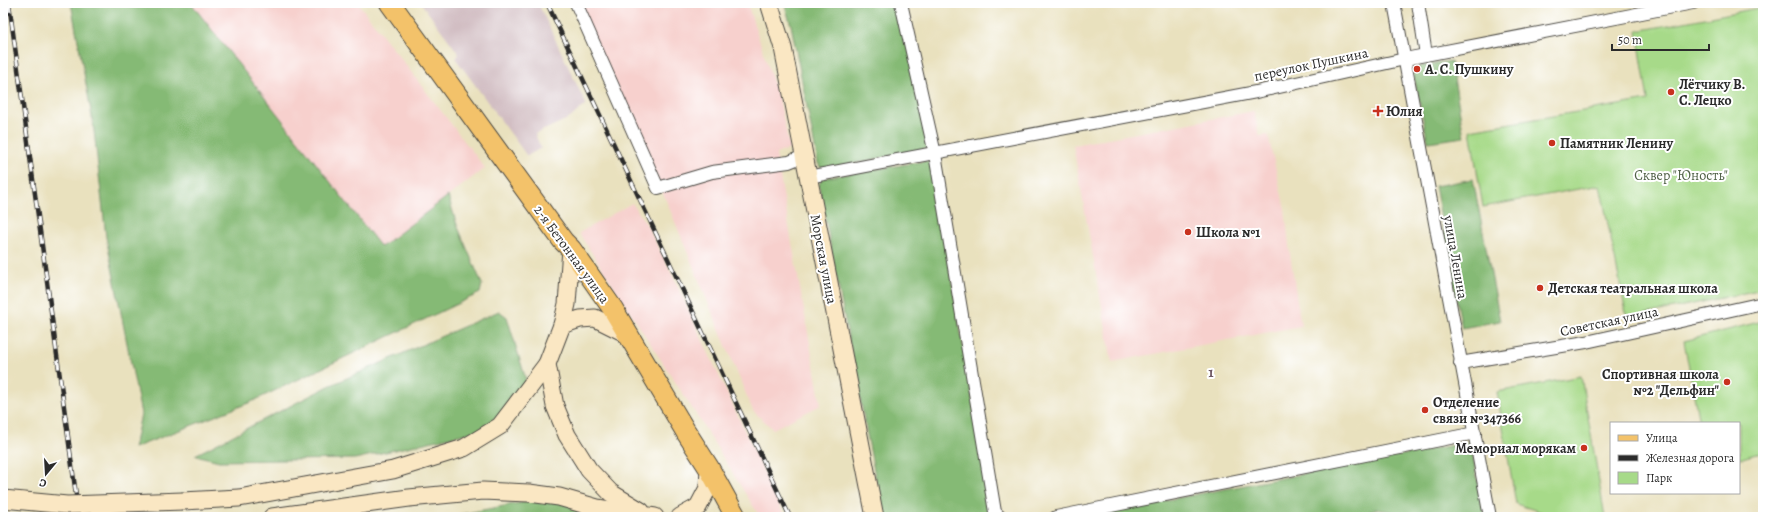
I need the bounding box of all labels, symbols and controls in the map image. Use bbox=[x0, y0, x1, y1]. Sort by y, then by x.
scale bar bbox=[1612, 26, 1709, 52]
text: 50 m bbox=[1618, 32, 1642, 48]
street label: переулок Пушкина bbox=[1252, 43, 1370, 86]
place label: А. С. Пушкину bbox=[1424, 60, 1514, 79]
marker: А. С. Пушкину bbox=[1412, 64, 1422, 74]
place label: Лётчику В. С. Лецко bbox=[1679, 75, 1745, 110]
marker: Лётчику В. С. Лецко bbox=[1666, 87, 1676, 97]
place label: Юлия bbox=[1386, 102, 1423, 121]
marker: Юлия bbox=[1373, 106, 1383, 116]
place label: Памятник Ленину bbox=[1560, 134, 1673, 153]
marker: Памятник Ленину bbox=[1547, 138, 1557, 148]
park label: Сквер "Юность" bbox=[1634, 166, 1728, 185]
street label: 2-я Бетонная улица bbox=[529, 201, 614, 308]
street label: Морская улица bbox=[806, 213, 842, 306]
street label: улица Ленина bbox=[1439, 213, 1472, 301]
place label: Школа №1 bbox=[1196, 223, 1260, 242]
marker: Школа №1 bbox=[1183, 227, 1193, 237]
place label: Детская театральная школа bbox=[1548, 279, 1718, 298]
marker: Детская театральная школа bbox=[1535, 283, 1545, 293]
street label: Советская улица bbox=[1558, 302, 1660, 341]
district label: 1 bbox=[1208, 362, 1214, 382]
place label: Спортивная школа №2 "Дельфин" bbox=[1602, 365, 1720, 400]
marker: Спортивная школа №2 "Дельфин" bbox=[1722, 377, 1732, 387]
place label: Отделение связи №347366 bbox=[1433, 393, 1522, 428]
marker: Отделение связи №347366 bbox=[1420, 405, 1430, 415]
legend bbox=[1610, 422, 1740, 494]
text: Улица bbox=[1646, 430, 1678, 446]
place label: Мемориал морякам bbox=[1455, 439, 1577, 458]
marker: Мемориал морякам bbox=[1579, 443, 1589, 453]
text: Железная дорога bbox=[1646, 450, 1735, 466]
north arrow bbox=[26, 454, 66, 494]
text: Парк bbox=[1646, 470, 1672, 486]
text: С bbox=[37, 475, 49, 491]

